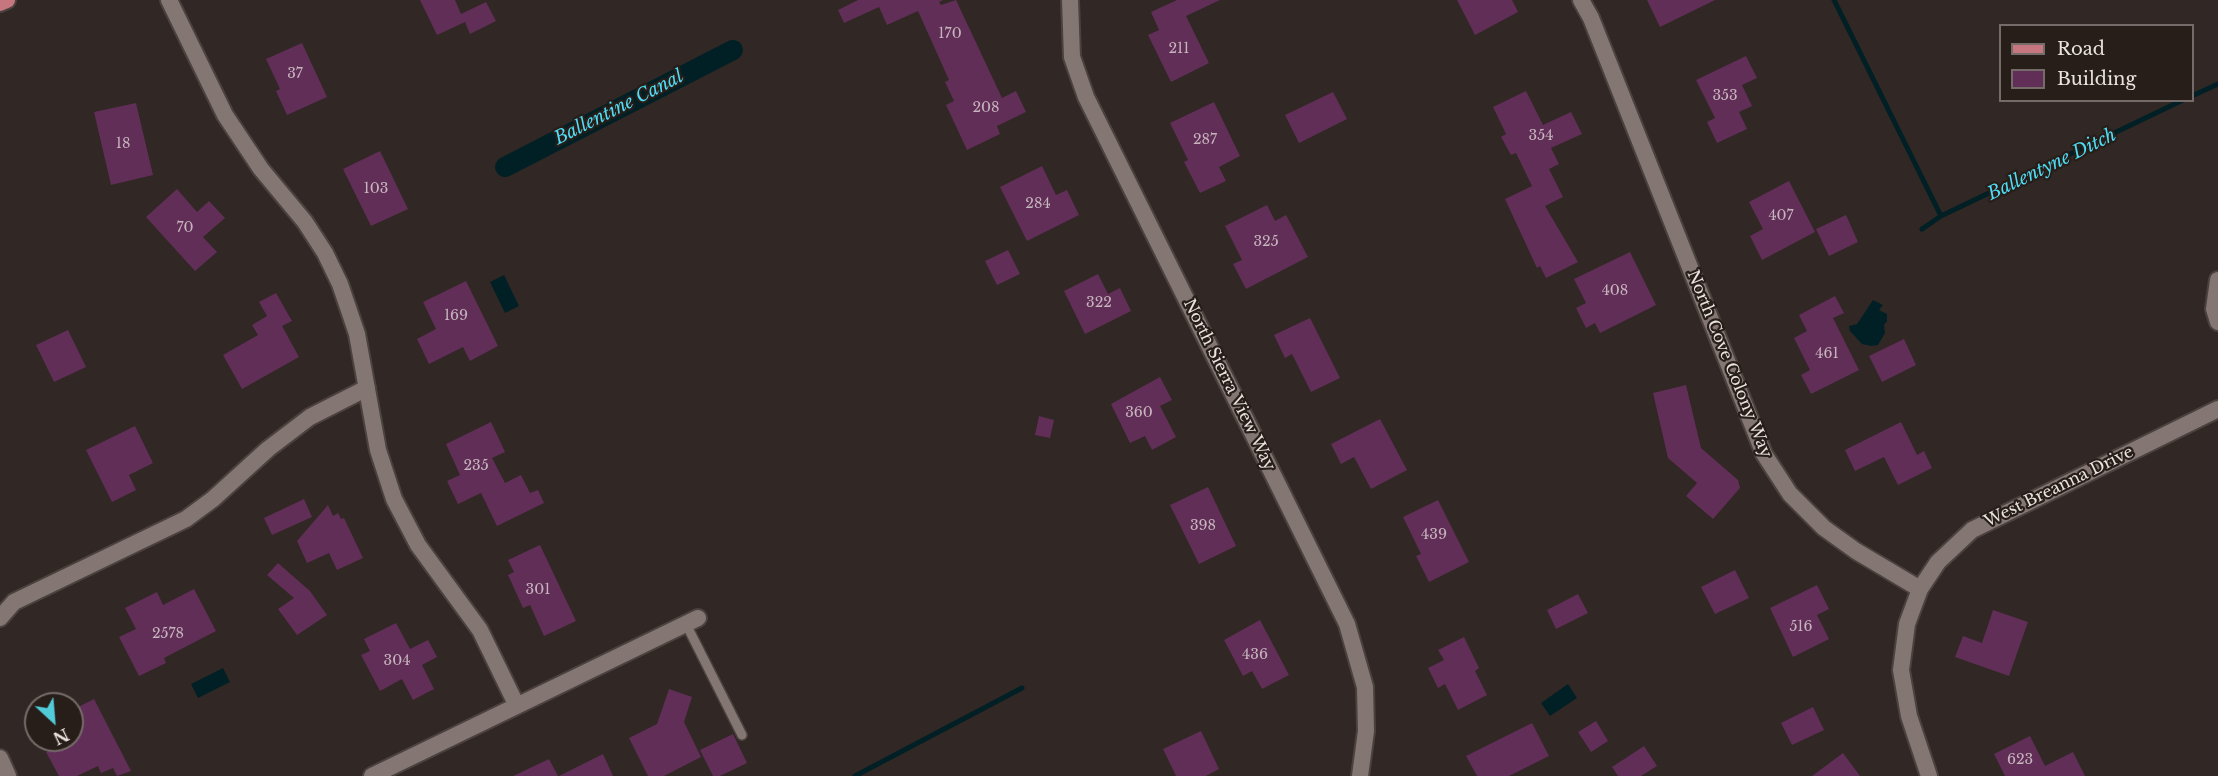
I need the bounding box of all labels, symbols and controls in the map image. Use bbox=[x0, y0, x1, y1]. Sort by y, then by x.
legend bbox=[1999, 24, 2194, 102]
house number: 170 bbox=[938, 26, 962, 42]
text: Road bbox=[2057, 38, 2105, 60]
house number: 211 bbox=[1168, 41, 1190, 57]
house number: 37 bbox=[287, 66, 303, 82]
water label: Ballentine Canal bbox=[551, 66, 687, 150]
text: Building bbox=[2057, 68, 2136, 90]
house number: 353 bbox=[1712, 88, 1738, 104]
house number: 208 bbox=[972, 100, 1000, 116]
water label: Ballentyne Ditch bbox=[1984, 124, 2120, 206]
house number: 354 bbox=[1529, 128, 1553, 144]
house number: 287 bbox=[1193, 132, 1217, 148]
house number: 18 bbox=[116, 136, 130, 152]
house number: 103 bbox=[364, 181, 388, 197]
house number: 284 bbox=[1025, 196, 1051, 212]
house number: 407 bbox=[1768, 208, 1794, 224]
house number: 70 bbox=[176, 220, 194, 236]
house number: 325 bbox=[1253, 234, 1279, 250]
street label: North Cove Colony Way bbox=[1683, 267, 1775, 461]
house number: 408 bbox=[1602, 283, 1628, 299]
house number: 322 bbox=[1086, 295, 1112, 311]
street label: North Sierra View Way bbox=[1179, 296, 1279, 474]
house number: 169 bbox=[444, 308, 468, 324]
house number: 461 bbox=[1815, 346, 1839, 362]
house number: 360 bbox=[1125, 405, 1153, 421]
street label: West Breanna Drive bbox=[1981, 443, 2137, 531]
house number: 235 bbox=[463, 458, 489, 474]
house number: 398 bbox=[1190, 518, 1216, 534]
house number: 439 bbox=[1421, 527, 1447, 543]
house number: 301 bbox=[526, 582, 550, 598]
house number: 516 bbox=[1789, 619, 1813, 635]
house number: 2578 bbox=[152, 626, 184, 642]
house number: 436 bbox=[1242, 647, 1268, 663]
house number: 304 bbox=[384, 653, 410, 669]
north arrow bbox=[24, 692, 84, 752]
text: N bbox=[50, 724, 72, 749]
house number: 623 bbox=[2007, 752, 2033, 768]

